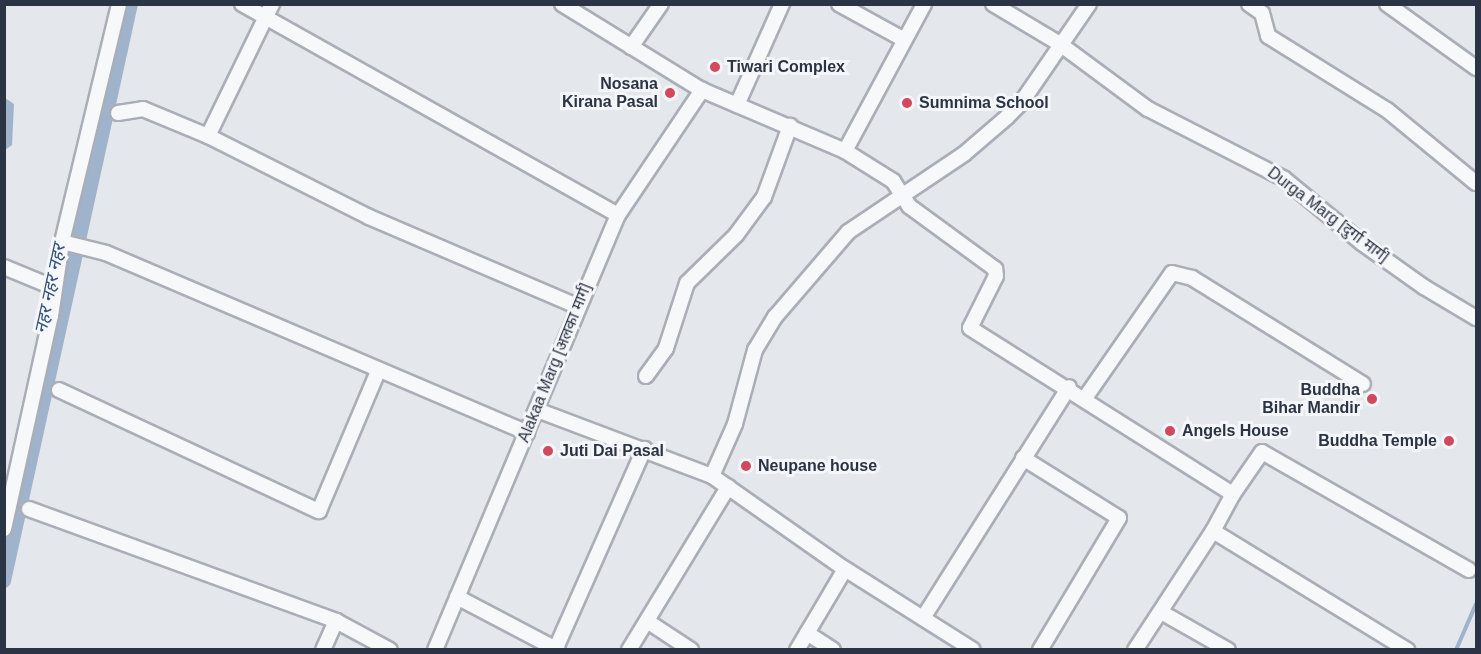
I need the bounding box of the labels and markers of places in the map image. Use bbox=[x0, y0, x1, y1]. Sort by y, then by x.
place label: Tiwari Complex bbox=[727, 57, 845, 77]
marker: Tiwari Complex bbox=[708, 60, 722, 74]
place label: Nosana Kirana Pasal bbox=[562, 74, 658, 112]
marker: Nosana Kirana Pasal bbox=[663, 86, 677, 100]
place label: Sumnima School bbox=[919, 93, 1049, 113]
marker: Sumnima School bbox=[900, 96, 914, 110]
place label: Buddha Bihar Mandir bbox=[1262, 380, 1360, 418]
marker: Buddha Bihar Mandir bbox=[1365, 392, 1379, 406]
place label: Angels House bbox=[1182, 421, 1289, 441]
marker: Angels House bbox=[1163, 424, 1177, 438]
place label: Buddha Temple bbox=[1318, 431, 1437, 451]
marker: Buddha Temple bbox=[1442, 434, 1456, 448]
place label: Juti Dai Pasal bbox=[560, 441, 664, 461]
marker: Juti Dai Pasal bbox=[541, 444, 555, 458]
place label: Neupane house bbox=[758, 456, 877, 476]
marker: Neupane house bbox=[739, 459, 753, 473]

